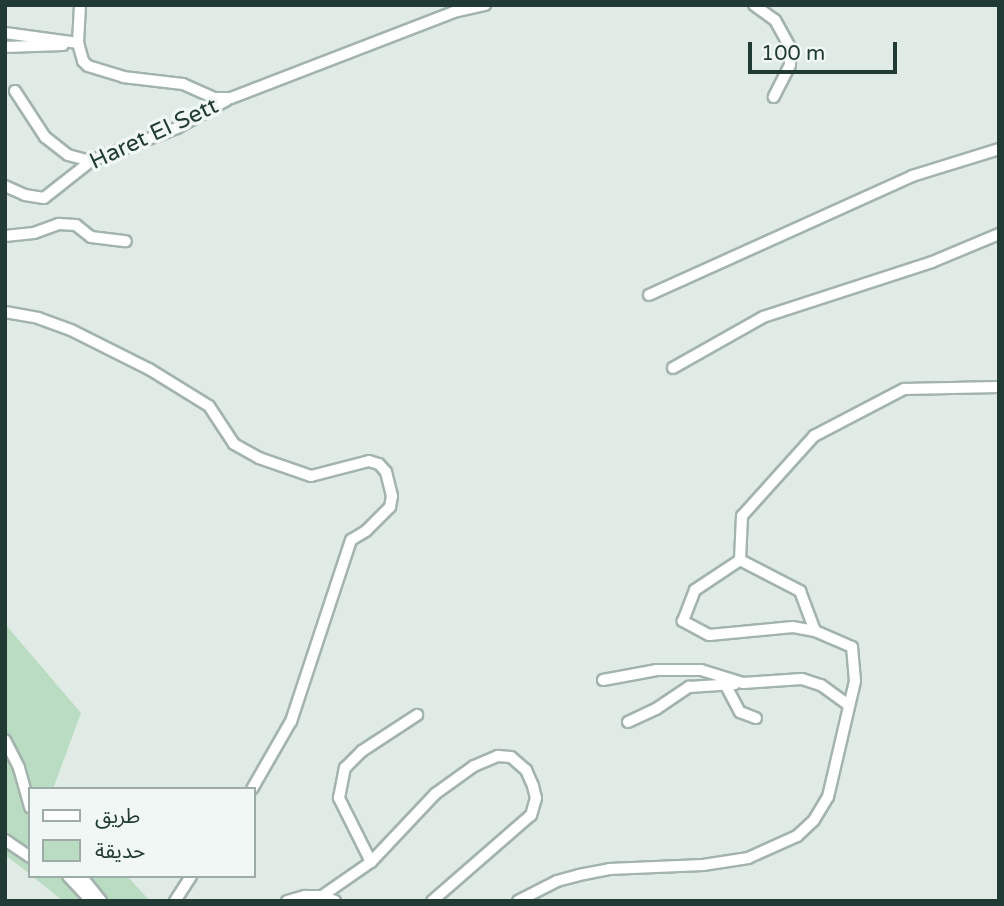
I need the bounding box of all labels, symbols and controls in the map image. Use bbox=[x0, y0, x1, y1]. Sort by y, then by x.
scale bar bbox=[752, 28, 901, 72]
text: 100 m bbox=[761, 41, 825, 66]
street label: Haret EI Sett bbox=[85, 92, 223, 176]
legend bbox=[28, 787, 256, 878]
text: طريق bbox=[95, 804, 140, 829]
text: حديقة bbox=[95, 839, 145, 864]

